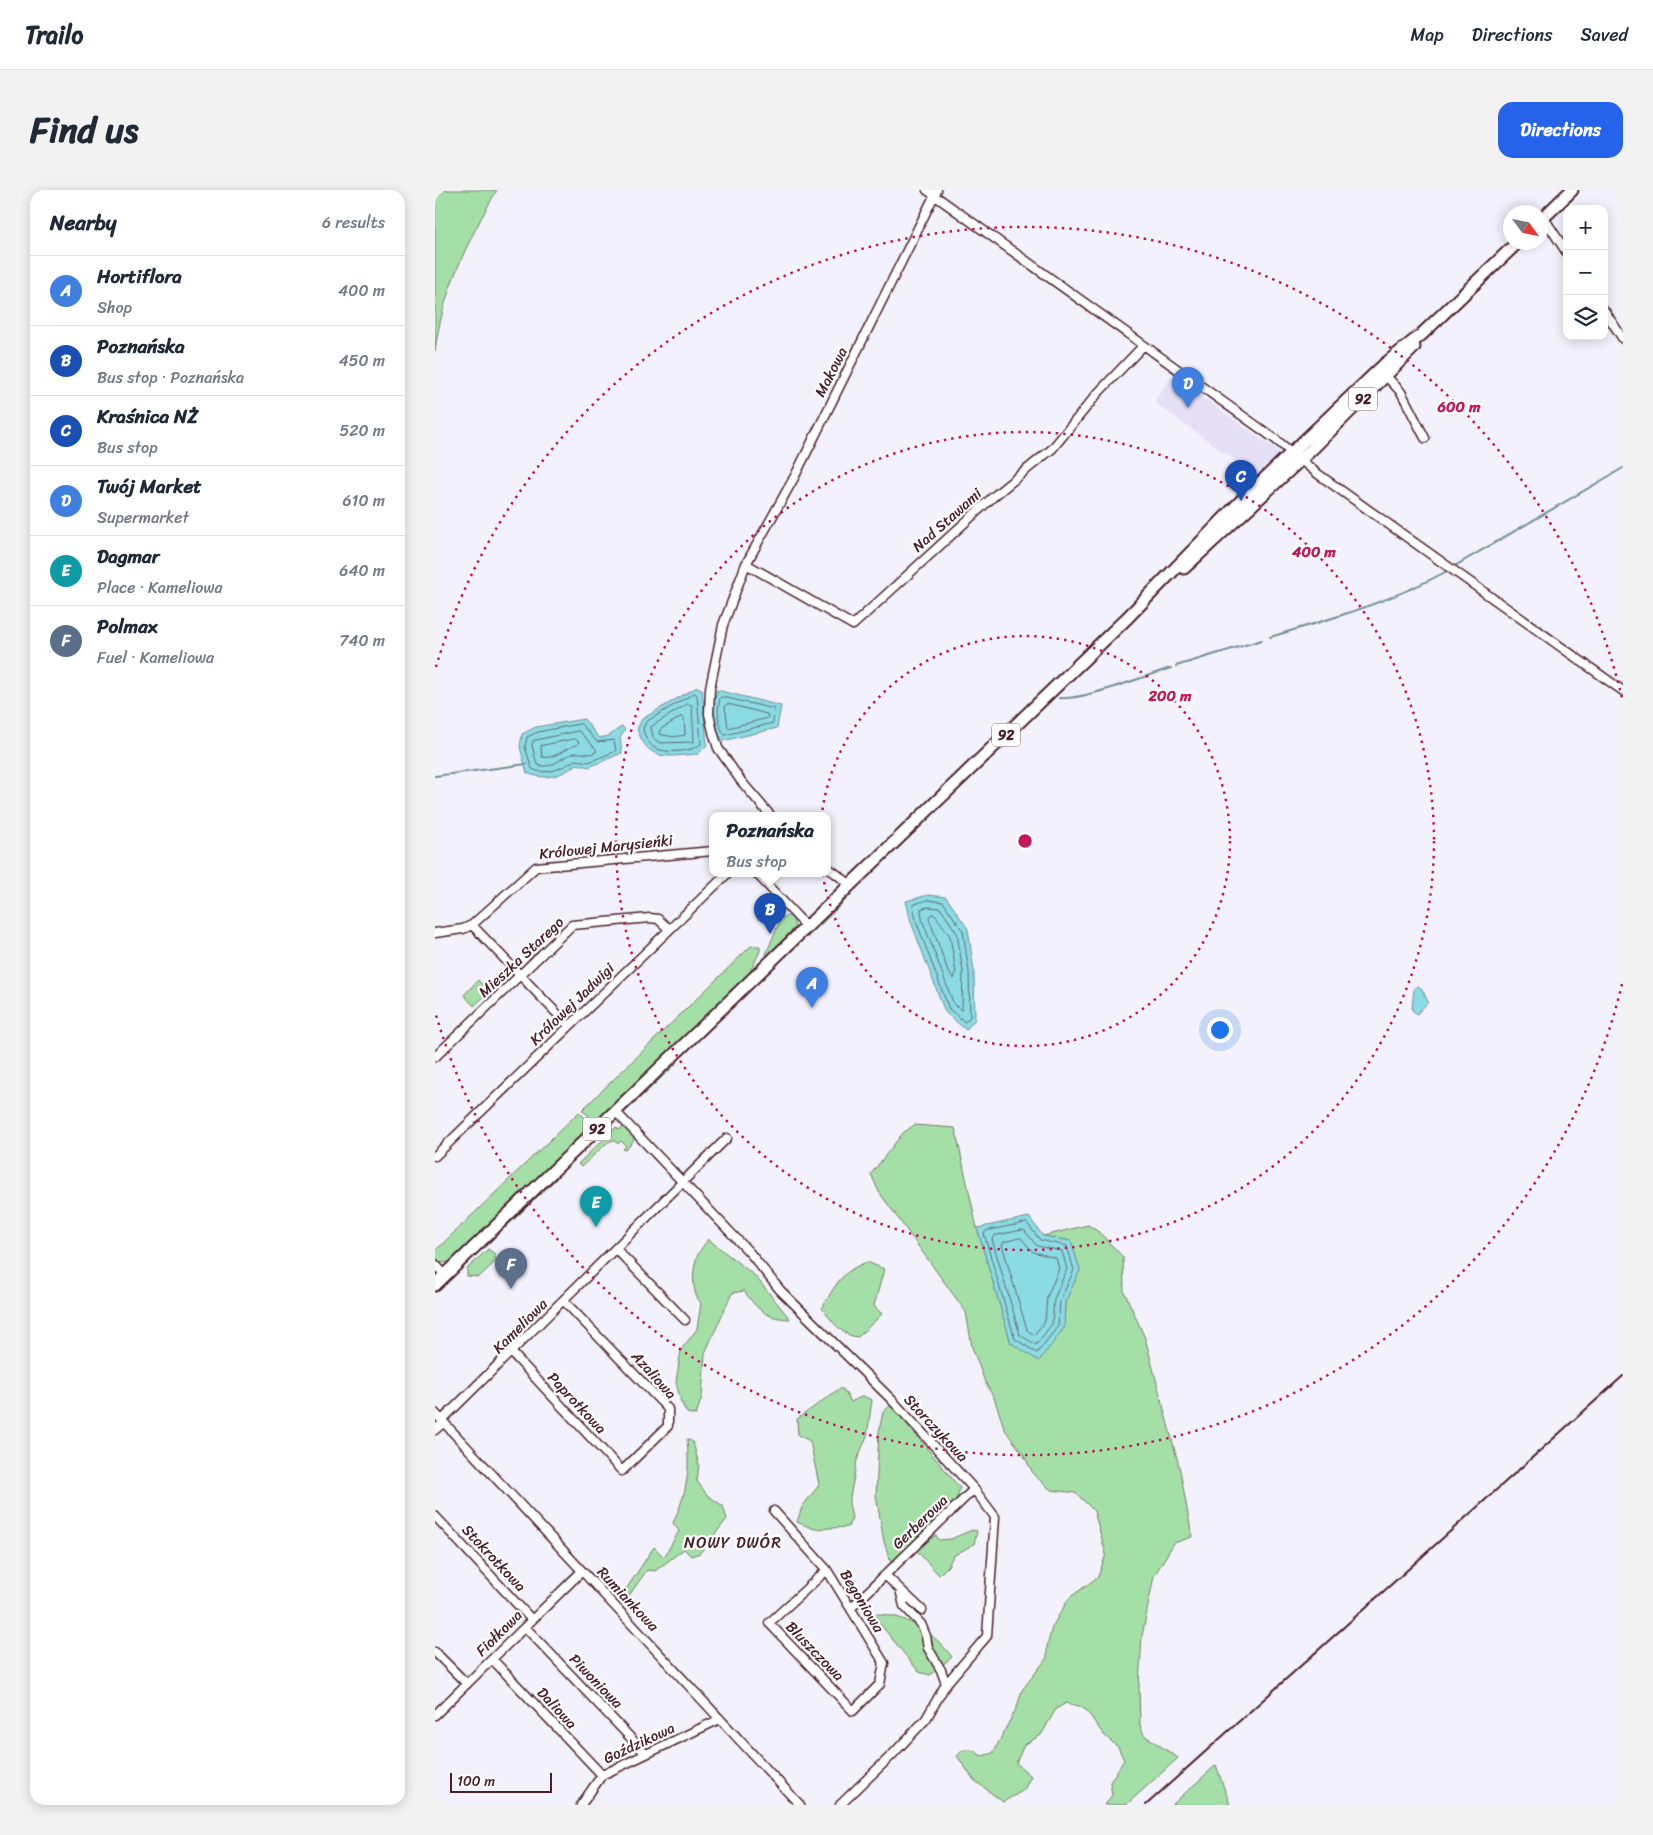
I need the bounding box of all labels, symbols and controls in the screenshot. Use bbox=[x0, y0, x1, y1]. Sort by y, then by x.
text: Trailo bbox=[25, 14, 83, 56]
text: Map bbox=[1411, 19, 1444, 51]
text: Directions bbox=[1472, 19, 1553, 51]
text: Saved bbox=[1581, 19, 1628, 51]
text: Find us bbox=[30, 99, 138, 161]
button: Directions bbox=[1498, 102, 1623, 158]
text: Nearby bbox=[50, 204, 116, 242]
north arrow bbox=[1503, 205, 1548, 250]
map controls bbox=[1563, 205, 1608, 340]
button: + bbox=[1563, 205, 1608, 250]
text: 6 results bbox=[322, 208, 385, 237]
button: − bbox=[1563, 250, 1608, 295]
text: Hortiflora bbox=[97, 260, 182, 293]
text: A bbox=[61, 276, 71, 305]
text: 400 m bbox=[338, 276, 385, 305]
text: Shop bbox=[97, 293, 132, 322]
button: layers bbox=[1563, 295, 1608, 340]
text: Poznańska bbox=[97, 330, 185, 363]
street label: Makowa bbox=[807, 342, 855, 402]
text: B bbox=[61, 346, 71, 375]
text: 450 m bbox=[339, 346, 385, 375]
text: Bus stop · Poznańska bbox=[97, 363, 244, 392]
pin: D bbox=[1172, 367, 1204, 408]
road number: 92 bbox=[1349, 388, 1377, 410]
text: 600 m bbox=[1437, 394, 1481, 420]
text: Kraśnica NŻ bbox=[97, 400, 199, 433]
text: C bbox=[61, 416, 71, 445]
text: 520 m bbox=[339, 416, 385, 445]
text: Bus stop bbox=[97, 433, 158, 462]
pin: C bbox=[1225, 460, 1257, 501]
text: Twój Market bbox=[97, 470, 201, 503]
street label: Nad Stawami bbox=[906, 481, 989, 559]
text: D bbox=[61, 486, 71, 515]
text: 610 m bbox=[342, 486, 385, 515]
text: Supermarket bbox=[97, 503, 189, 532]
text: 400 m bbox=[1291, 539, 1336, 565]
text: Dagmar bbox=[97, 540, 159, 573]
text: E bbox=[62, 556, 70, 585]
text: 640 m bbox=[339, 556, 385, 585]
text: Place · Kameliowa bbox=[97, 573, 223, 602]
text: Polmax bbox=[97, 610, 157, 643]
text: F bbox=[62, 626, 70, 655]
text: 740 m bbox=[339, 626, 385, 655]
text: Fuel · Kameliowa bbox=[97, 643, 214, 672]
text: 200 m bbox=[1147, 683, 1192, 709]
road number: 92 bbox=[992, 724, 1020, 746]
popup bbox=[709, 812, 831, 877]
text: Poznańska bbox=[726, 814, 814, 847]
street label: Królowej Marysieńki bbox=[538, 827, 675, 867]
centre of rings bbox=[1016, 832, 1034, 850]
text: Bus stop bbox=[726, 847, 787, 876]
pin: B bbox=[754, 893, 786, 934]
street label: Mieszka Starego bbox=[472, 910, 570, 1004]
street label: Królowej Jadwigi bbox=[523, 956, 621, 1052]
pin: A bbox=[796, 967, 828, 1008]
your location bbox=[1207, 1017, 1233, 1043]
road number: 92 bbox=[583, 1118, 611, 1141]
pin: E bbox=[580, 1186, 612, 1227]
pin: F bbox=[495, 1248, 527, 1289]
street label: Kameliowa bbox=[486, 1292, 554, 1360]
street label: Azaliowa bbox=[624, 1344, 683, 1406]
street label: Paprotkowa bbox=[541, 1366, 613, 1441]
street label: Storczykowa bbox=[897, 1388, 975, 1469]
street label: Gerberowa bbox=[886, 1488, 955, 1556]
street label: Stokrotkowa bbox=[455, 1518, 533, 1598]
district label: NOWY DWÓR bbox=[684, 1528, 782, 1557]
street label: Rumiankowa bbox=[591, 1560, 666, 1638]
street label: Begoniowa bbox=[833, 1564, 891, 1638]
street label: Fiołkowa bbox=[469, 1603, 529, 1663]
street label: Bluszczowa bbox=[779, 1615, 851, 1688]
street label: Piwoniowa bbox=[563, 1647, 630, 1715]
street label: Daliowa bbox=[530, 1681, 584, 1736]
street label: Goździkowa bbox=[599, 1715, 680, 1771]
text: 100 m bbox=[457, 1769, 495, 1794]
scale bar bbox=[450, 1770, 553, 1793]

